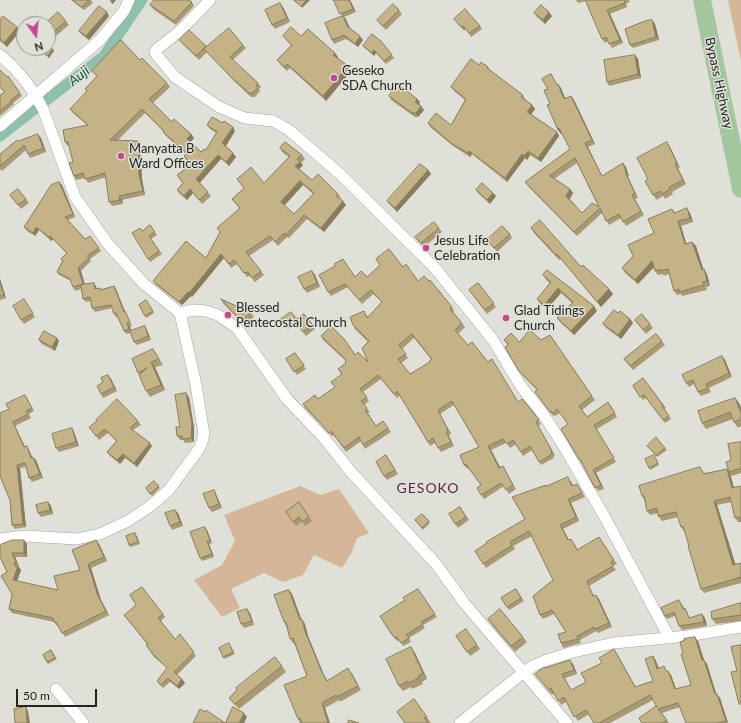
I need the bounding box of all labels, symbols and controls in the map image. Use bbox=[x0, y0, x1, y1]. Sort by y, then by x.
north arrow bbox=[16, 16, 56, 56]
street label: Bypass Highway bbox=[702, 36, 736, 130]
text: N bbox=[33, 40, 45, 54]
water label: Auji bbox=[65, 62, 93, 90]
place label: Geseko SDA Church bbox=[342, 63, 412, 94]
marker: Geseko SDA Church bbox=[329, 73, 339, 83]
place label: Manyatta B Ward Offices bbox=[129, 141, 204, 172]
marker: Manyatta B Ward Offices bbox=[116, 151, 126, 161]
place label: Jesus Life Celebration bbox=[434, 233, 500, 264]
marker: Jesus Life Celebration bbox=[421, 243, 431, 253]
place label: Blessed Pentecostal Church bbox=[236, 300, 347, 331]
place label: Glad Tidings Church bbox=[514, 303, 584, 334]
marker: Blessed Pentecostal Church bbox=[223, 310, 233, 320]
marker: Glad Tidings Church bbox=[501, 313, 511, 323]
district label: GESOKO bbox=[397, 480, 459, 496]
scale bar bbox=[18, 681, 99, 707]
text: 50 m bbox=[23, 688, 50, 703]

